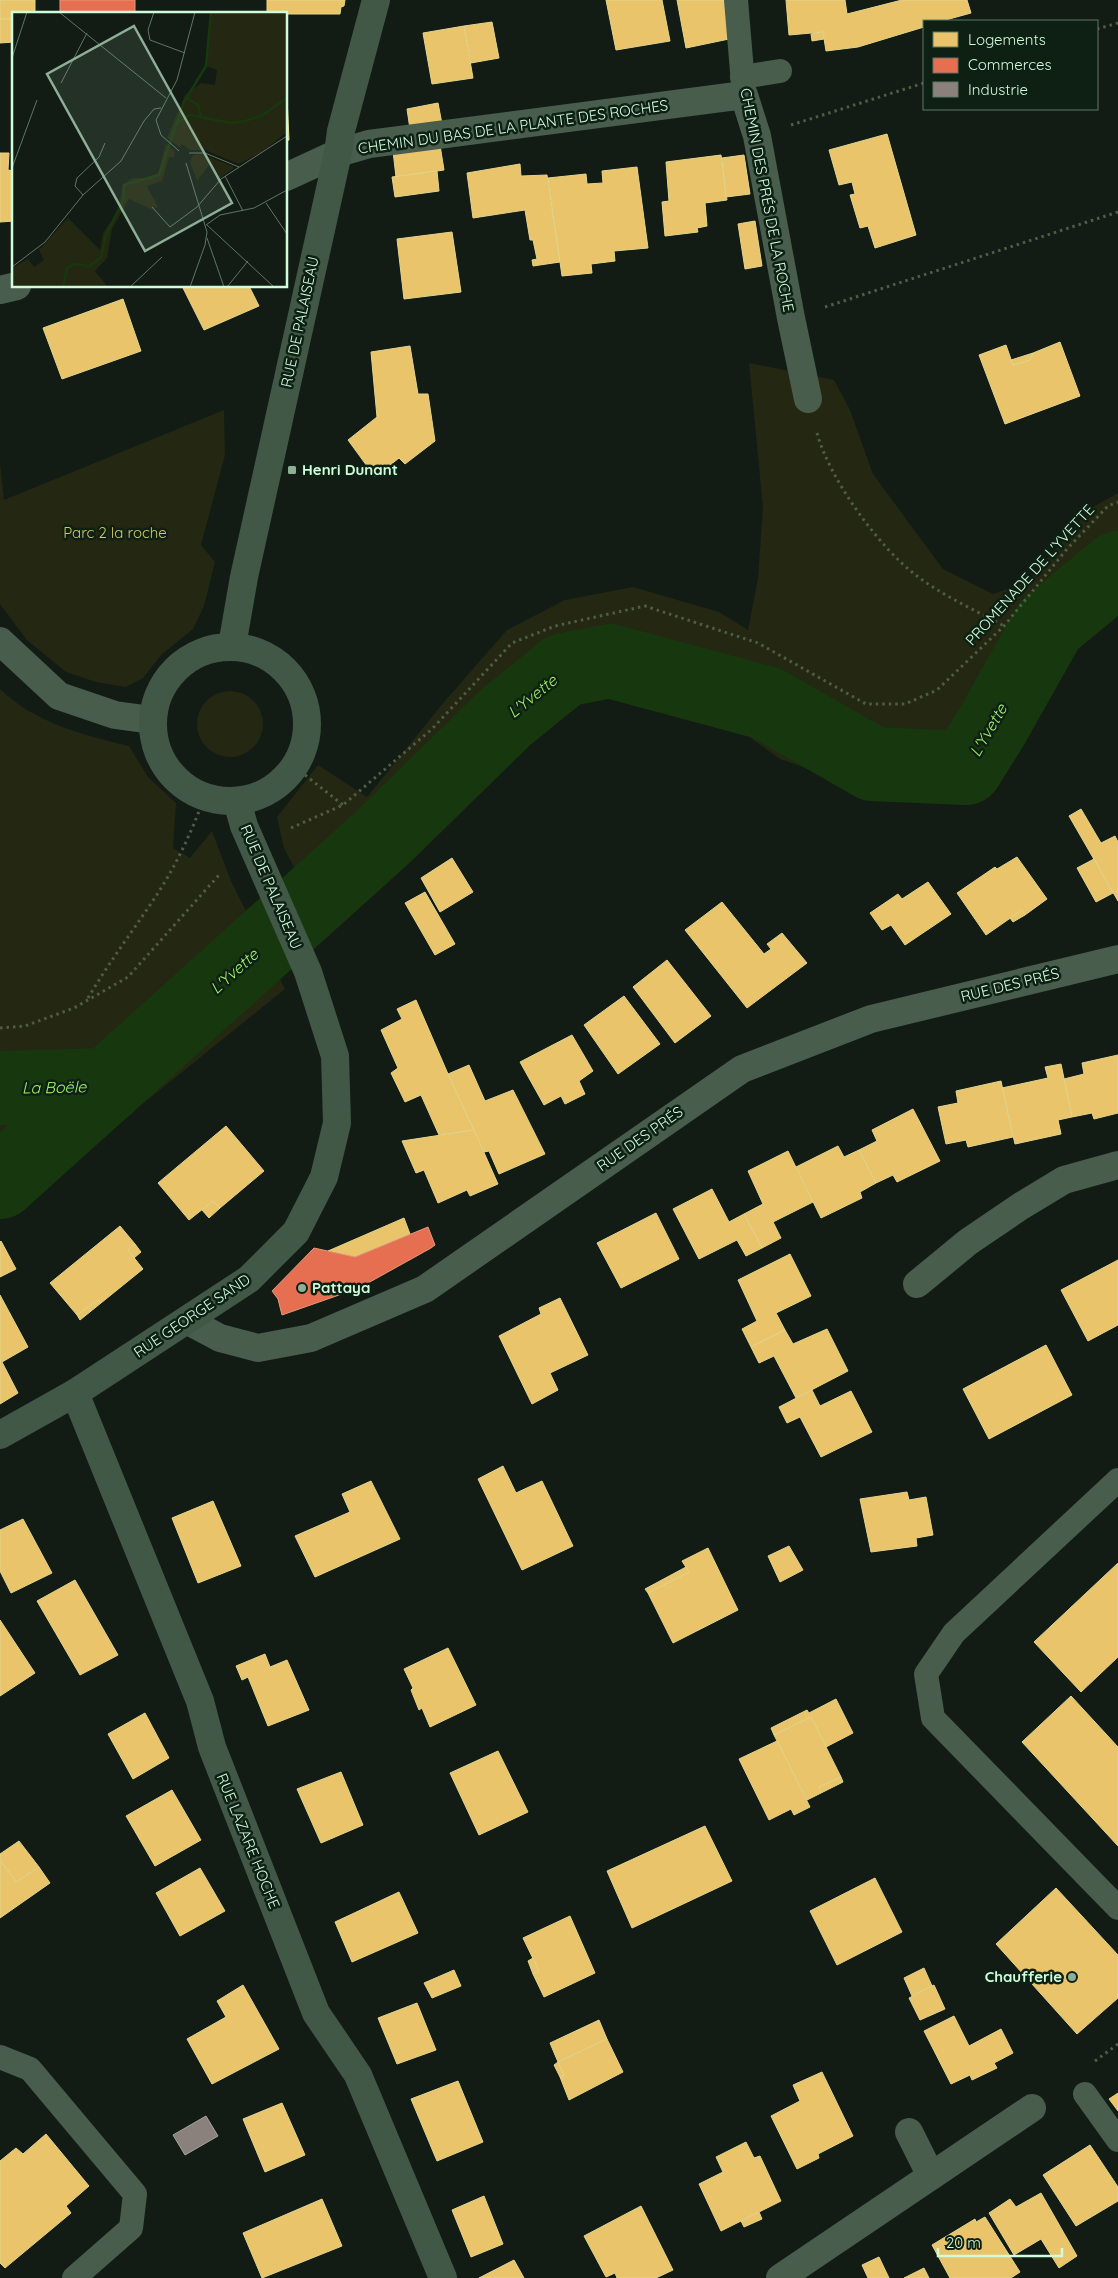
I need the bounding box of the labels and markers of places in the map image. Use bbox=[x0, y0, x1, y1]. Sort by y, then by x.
place label: Henri Dunant bbox=[302, 460, 398, 479]
marker: Henri Dunant bbox=[286, 464, 298, 476]
place label: Pattaya bbox=[312, 1278, 370, 1297]
marker: Pattaya bbox=[296, 1282, 308, 1294]
place label: Chaufferie bbox=[985, 1967, 1062, 1986]
marker: Chaufferie bbox=[1066, 1971, 1078, 1983]

